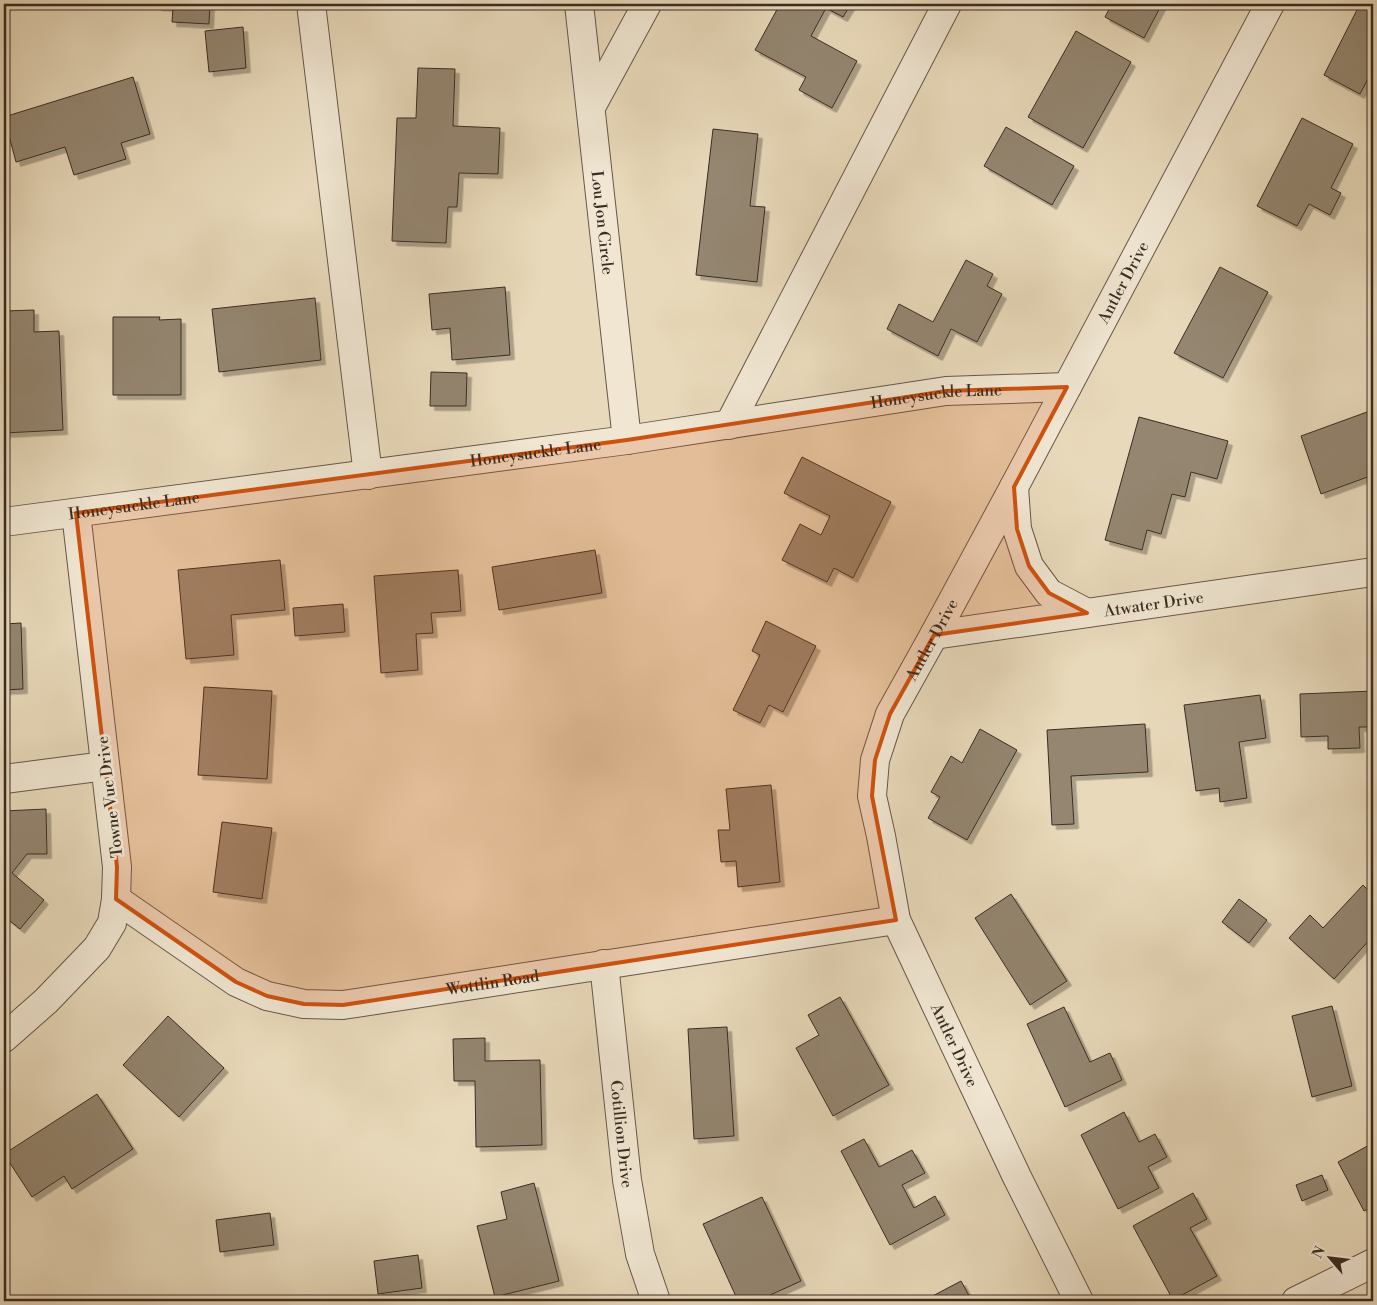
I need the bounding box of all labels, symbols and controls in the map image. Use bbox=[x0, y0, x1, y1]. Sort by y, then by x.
street label: Lou Jon Circle bbox=[586, 170, 618, 276]
street label: Antler Drive bbox=[1093, 238, 1153, 328]
street label: Honeysuckle Lane bbox=[869, 380, 1002, 413]
street label: Honeysuckle Lane bbox=[469, 435, 602, 472]
street label: Honeysuckle Lane bbox=[67, 487, 201, 524]
street label: Atwater Drive bbox=[1102, 587, 1205, 622]
street label: Antler Drive bbox=[901, 595, 963, 685]
street label: Towne Vue Drive bbox=[93, 735, 127, 859]
street label: Wottlin Road bbox=[444, 966, 541, 1000]
street label: Antler Drive bbox=[926, 999, 982, 1090]
street label: Cotillion Drive bbox=[605, 1079, 637, 1190]
north arrow bbox=[1304, 1232, 1354, 1282]
text: N bbox=[1309, 1243, 1330, 1261]

